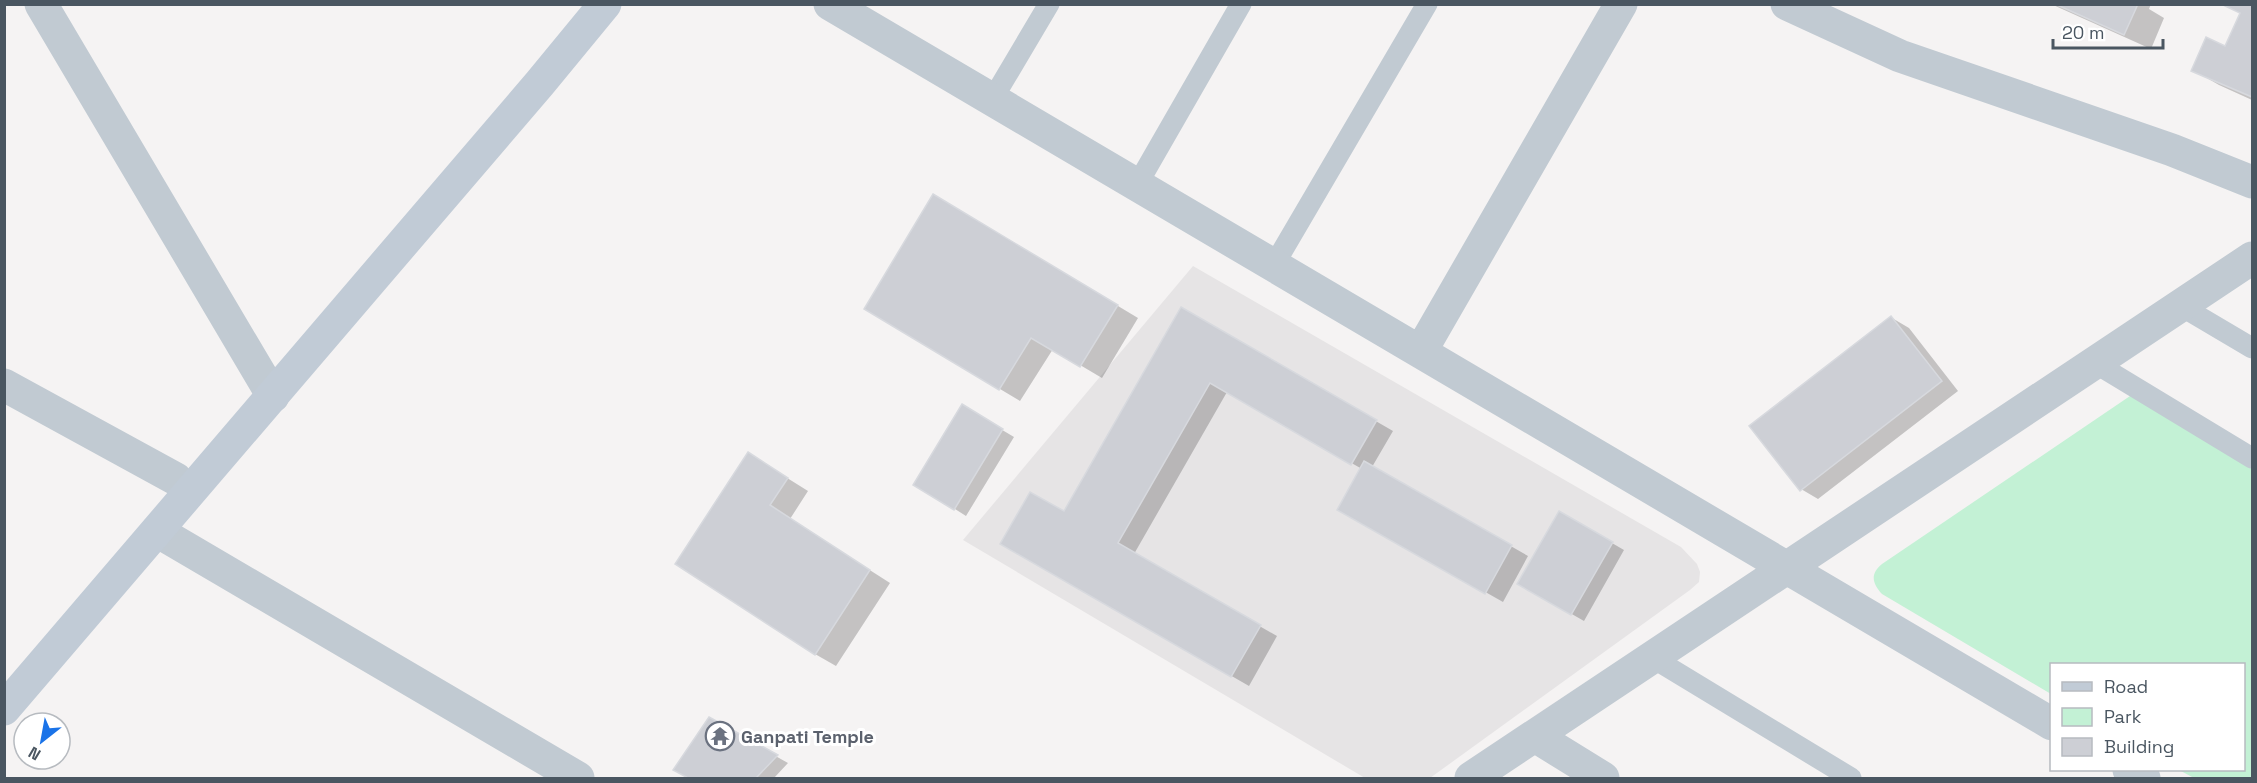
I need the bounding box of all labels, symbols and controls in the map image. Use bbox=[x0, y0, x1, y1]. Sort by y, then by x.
scale bar bbox=[2053, 12, 2162, 50]
text: 20 m bbox=[2062, 21, 2105, 44]
legend bbox=[2050, 663, 2245, 771]
text: Road bbox=[2104, 675, 2148, 698]
text: Park bbox=[2104, 705, 2142, 728]
north arrow bbox=[12, 711, 72, 771]
temple icon: Ganpati Temple bbox=[704, 720, 736, 752]
place label: Ganpati Temple bbox=[741, 725, 874, 748]
text: Building bbox=[2104, 735, 2174, 758]
text: N bbox=[25, 742, 45, 765]

